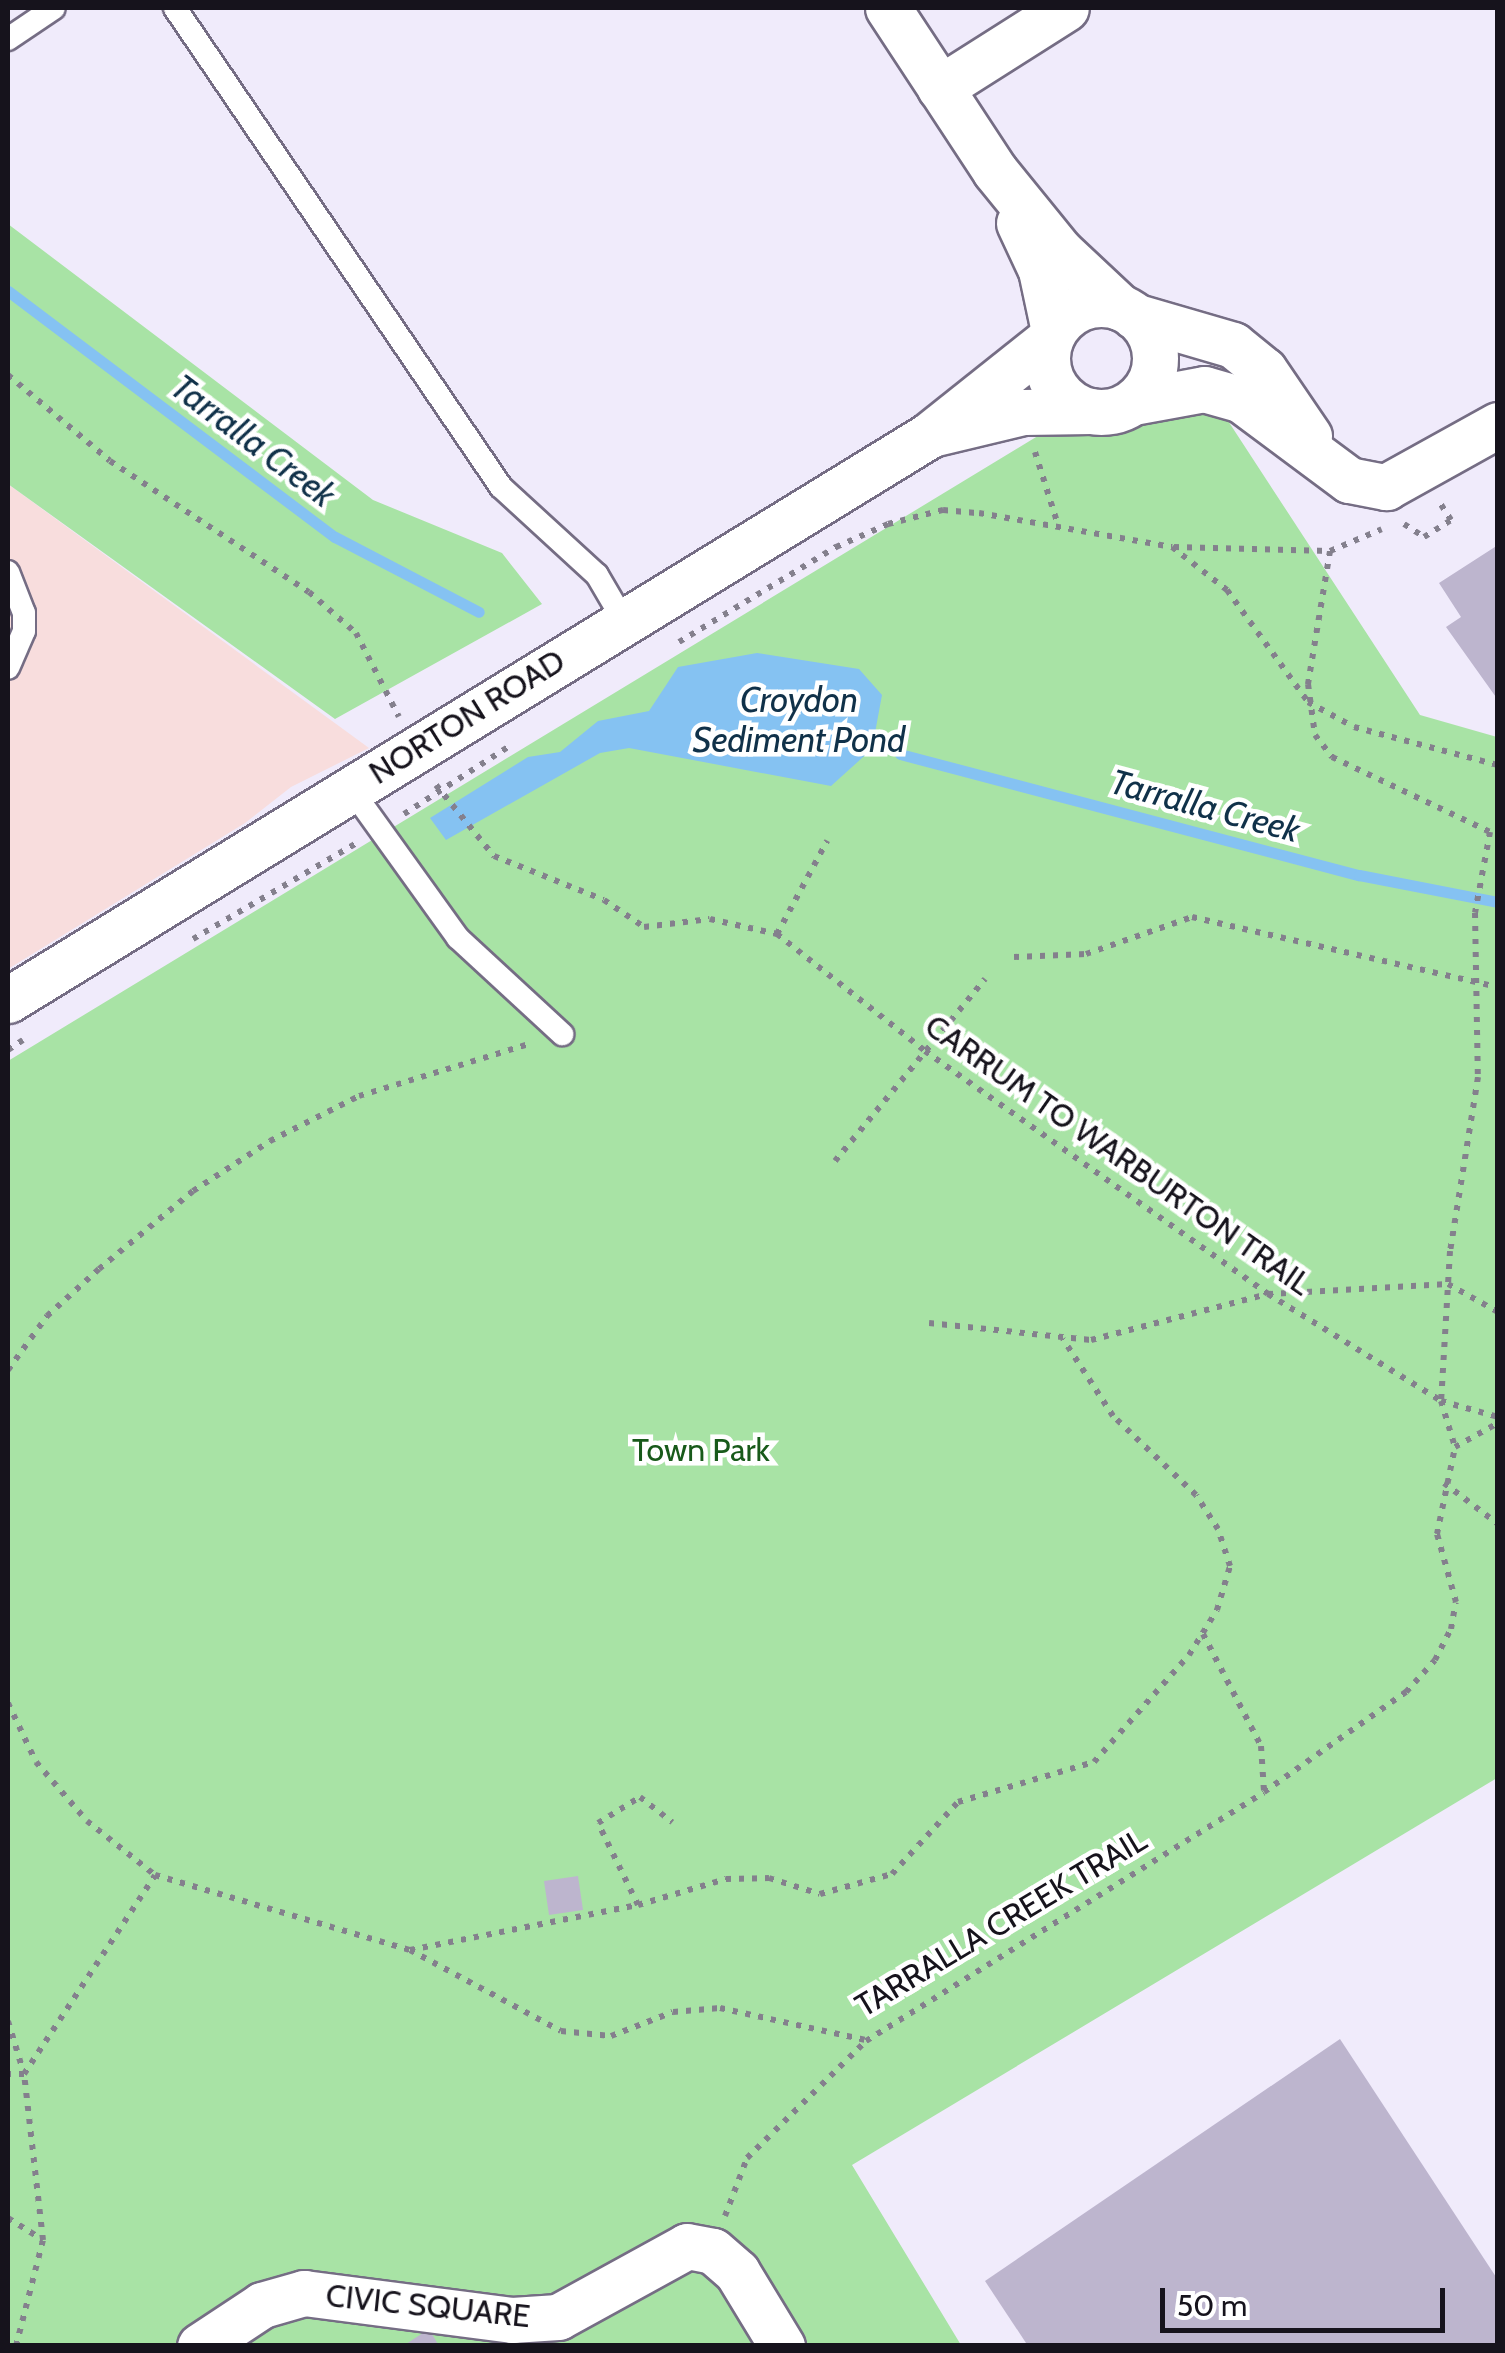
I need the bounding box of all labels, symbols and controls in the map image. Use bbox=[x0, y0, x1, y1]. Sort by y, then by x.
water label: Tarralla Creek bbox=[163, 366, 343, 516]
street label: NORTON ROAD bbox=[362, 642, 572, 792]
water label: Croydon Sediment Pond bbox=[693, 679, 905, 761]
water label: Tarralla Creek bbox=[1106, 761, 1304, 851]
street label: CARRUM TO WARBURTON TRAIL bbox=[918, 1007, 1318, 1303]
park label: Town Park bbox=[632, 1431, 770, 1469]
street label: TARRALLA CREEK TRAIL bbox=[849, 1821, 1153, 2025]
scale bar bbox=[1165, 2268, 1450, 2330]
street label: CIVIC SQUARE bbox=[324, 2276, 532, 2336]
text: 50 m bbox=[1177, 2287, 1247, 2324]

